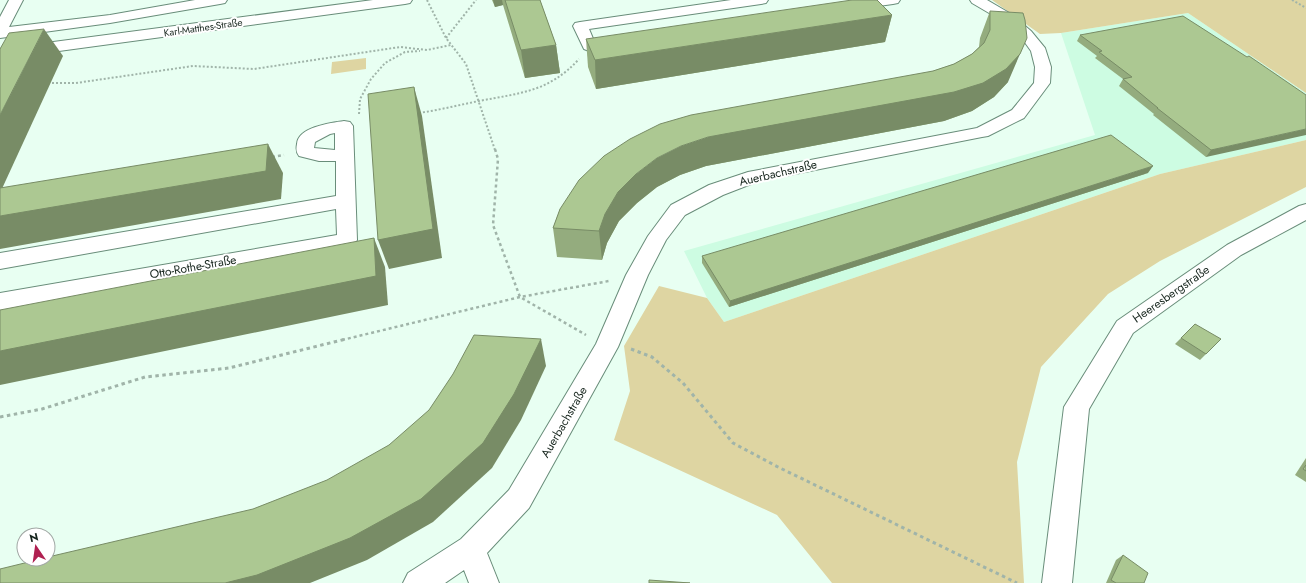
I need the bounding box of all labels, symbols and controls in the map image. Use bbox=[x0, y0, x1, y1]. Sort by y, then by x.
street label: Karl-Matthes-Straße bbox=[163, 15, 243, 40]
street label: Auerbachstraße bbox=[737, 155, 819, 191]
street label: Otto-Rothe-Straße bbox=[148, 251, 238, 283]
street label: Heeresbergstraße bbox=[1129, 261, 1213, 327]
street label: Auerbachstraße bbox=[536, 383, 592, 461]
north arrow bbox=[16, 527, 56, 567]
text: N bbox=[28, 528, 40, 546]

